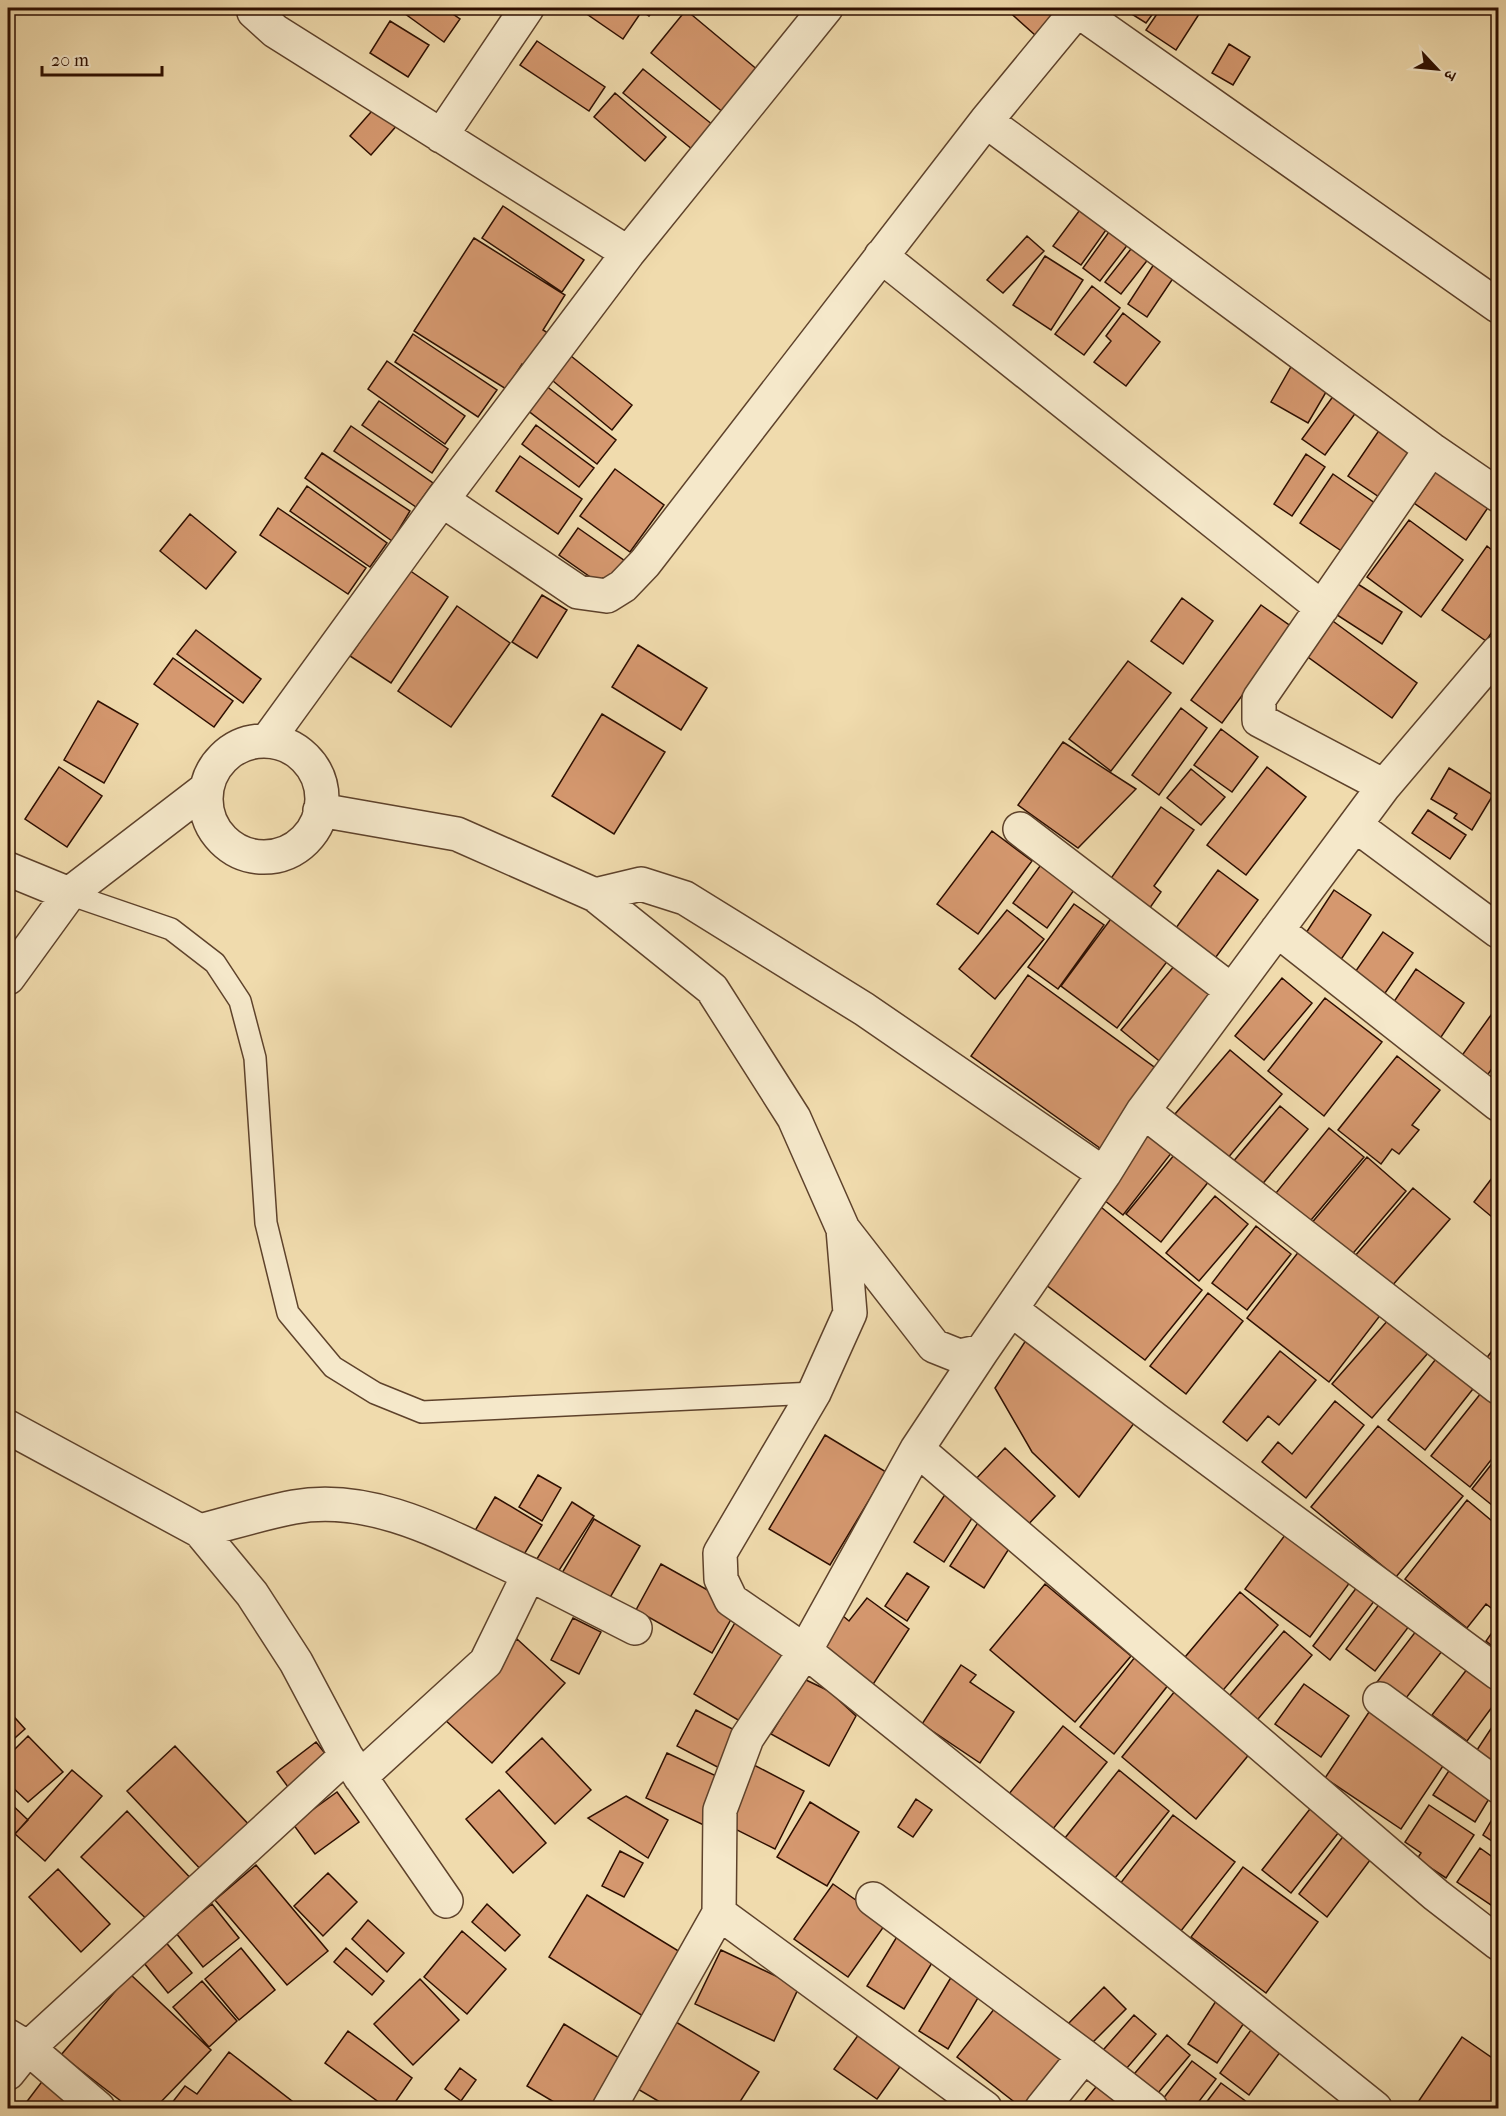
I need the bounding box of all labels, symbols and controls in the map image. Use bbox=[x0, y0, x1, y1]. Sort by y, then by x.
scale bar bbox=[42, 39, 162, 77]
north arrow bbox=[1407, 39, 1467, 99]
text: 20 m bbox=[51, 50, 89, 71]
text: उ bbox=[1439, 67, 1461, 85]

